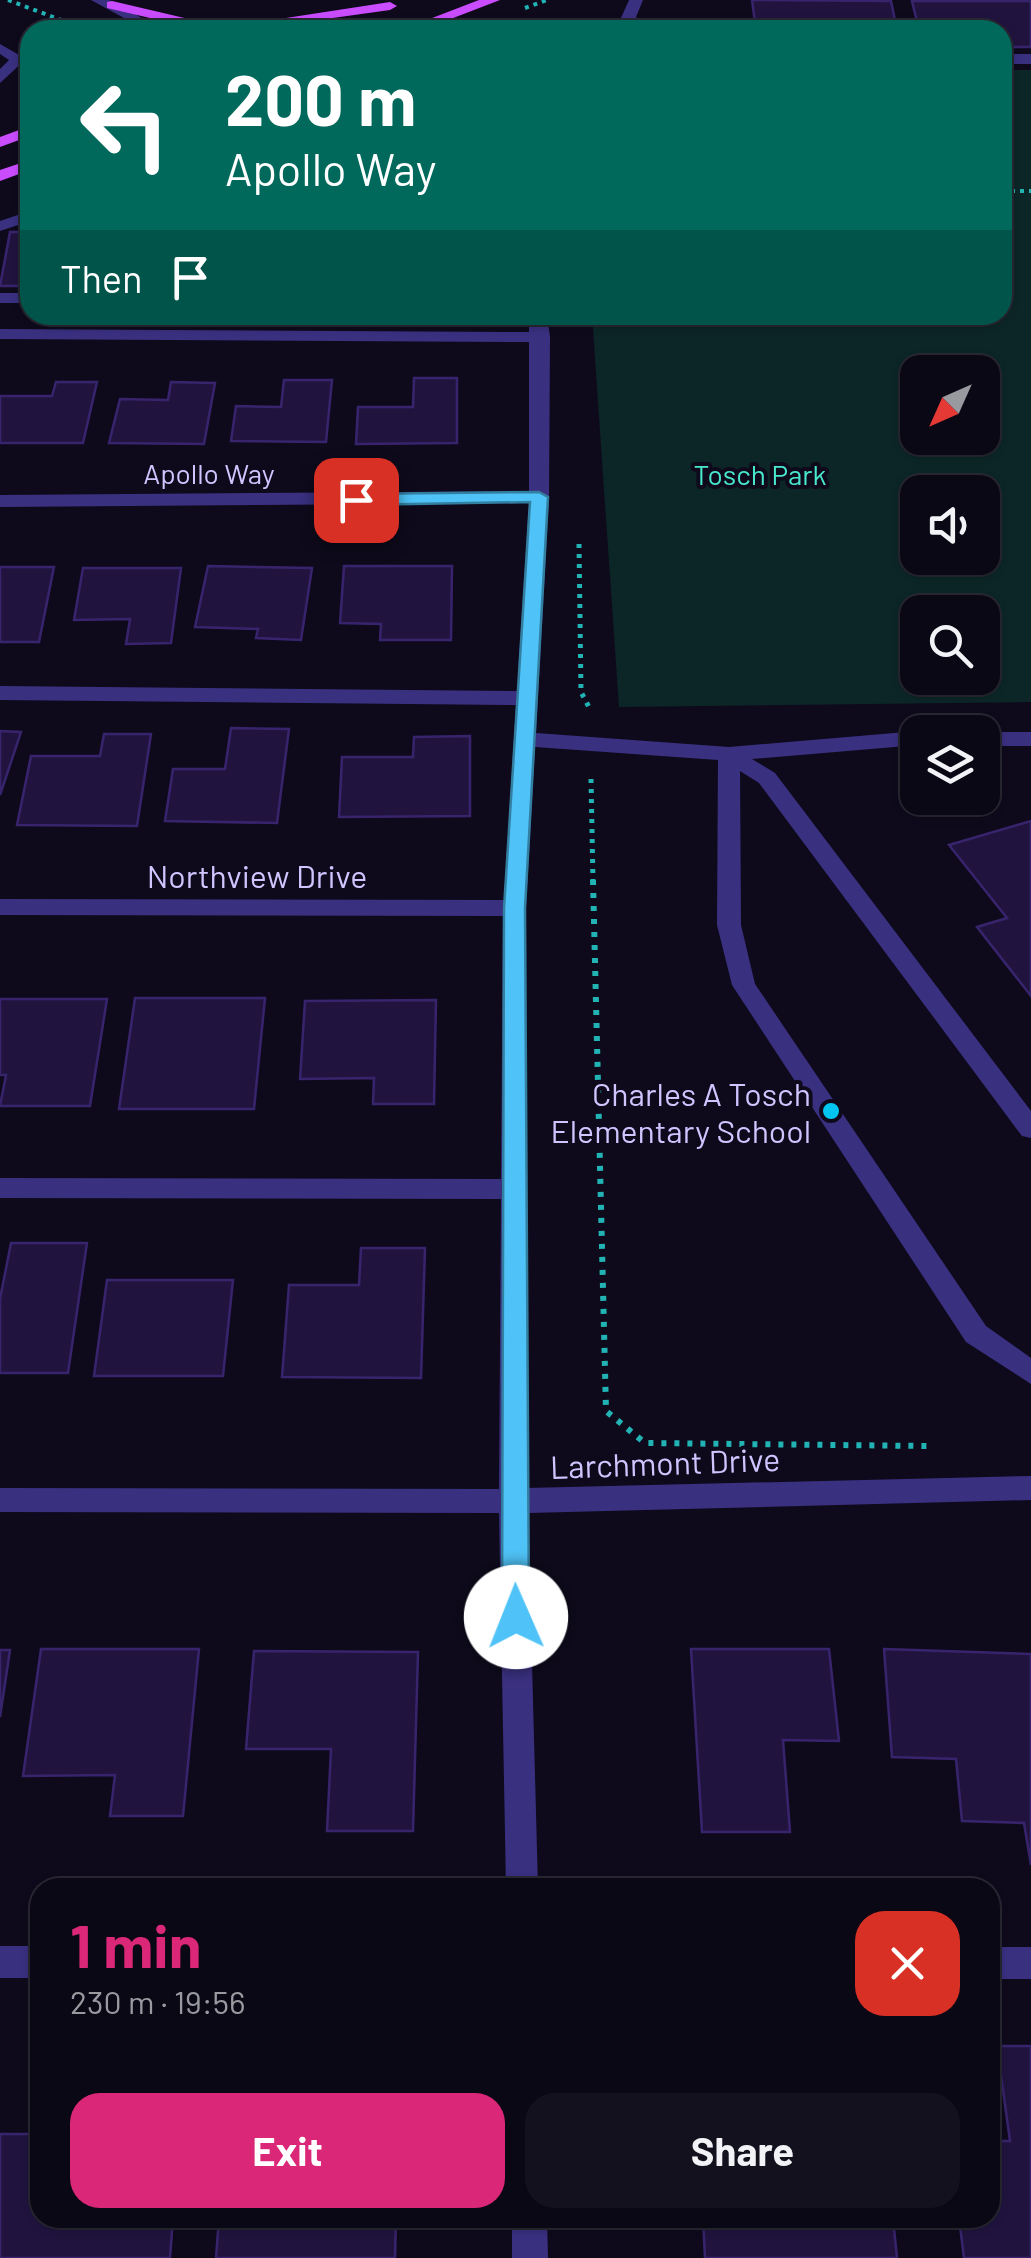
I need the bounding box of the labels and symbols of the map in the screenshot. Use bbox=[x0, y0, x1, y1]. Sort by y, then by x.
north arrow bbox=[900, 355, 1000, 455]
street label: Apollo Way bbox=[143, 456, 275, 490]
park label: Tosch Park bbox=[694, 457, 826, 491]
pin bbox=[314, 458, 399, 543]
street label: Northview Drive bbox=[147, 856, 367, 894]
place label: Charles A Tosch Elementary School bbox=[550, 1074, 811, 1149]
marker: Charles A Tosch Elementary School bbox=[820, 1100, 842, 1122]
street label: Larchmont Drive bbox=[549, 1439, 781, 1485]
position arrow bbox=[464, 1565, 568, 1669]

